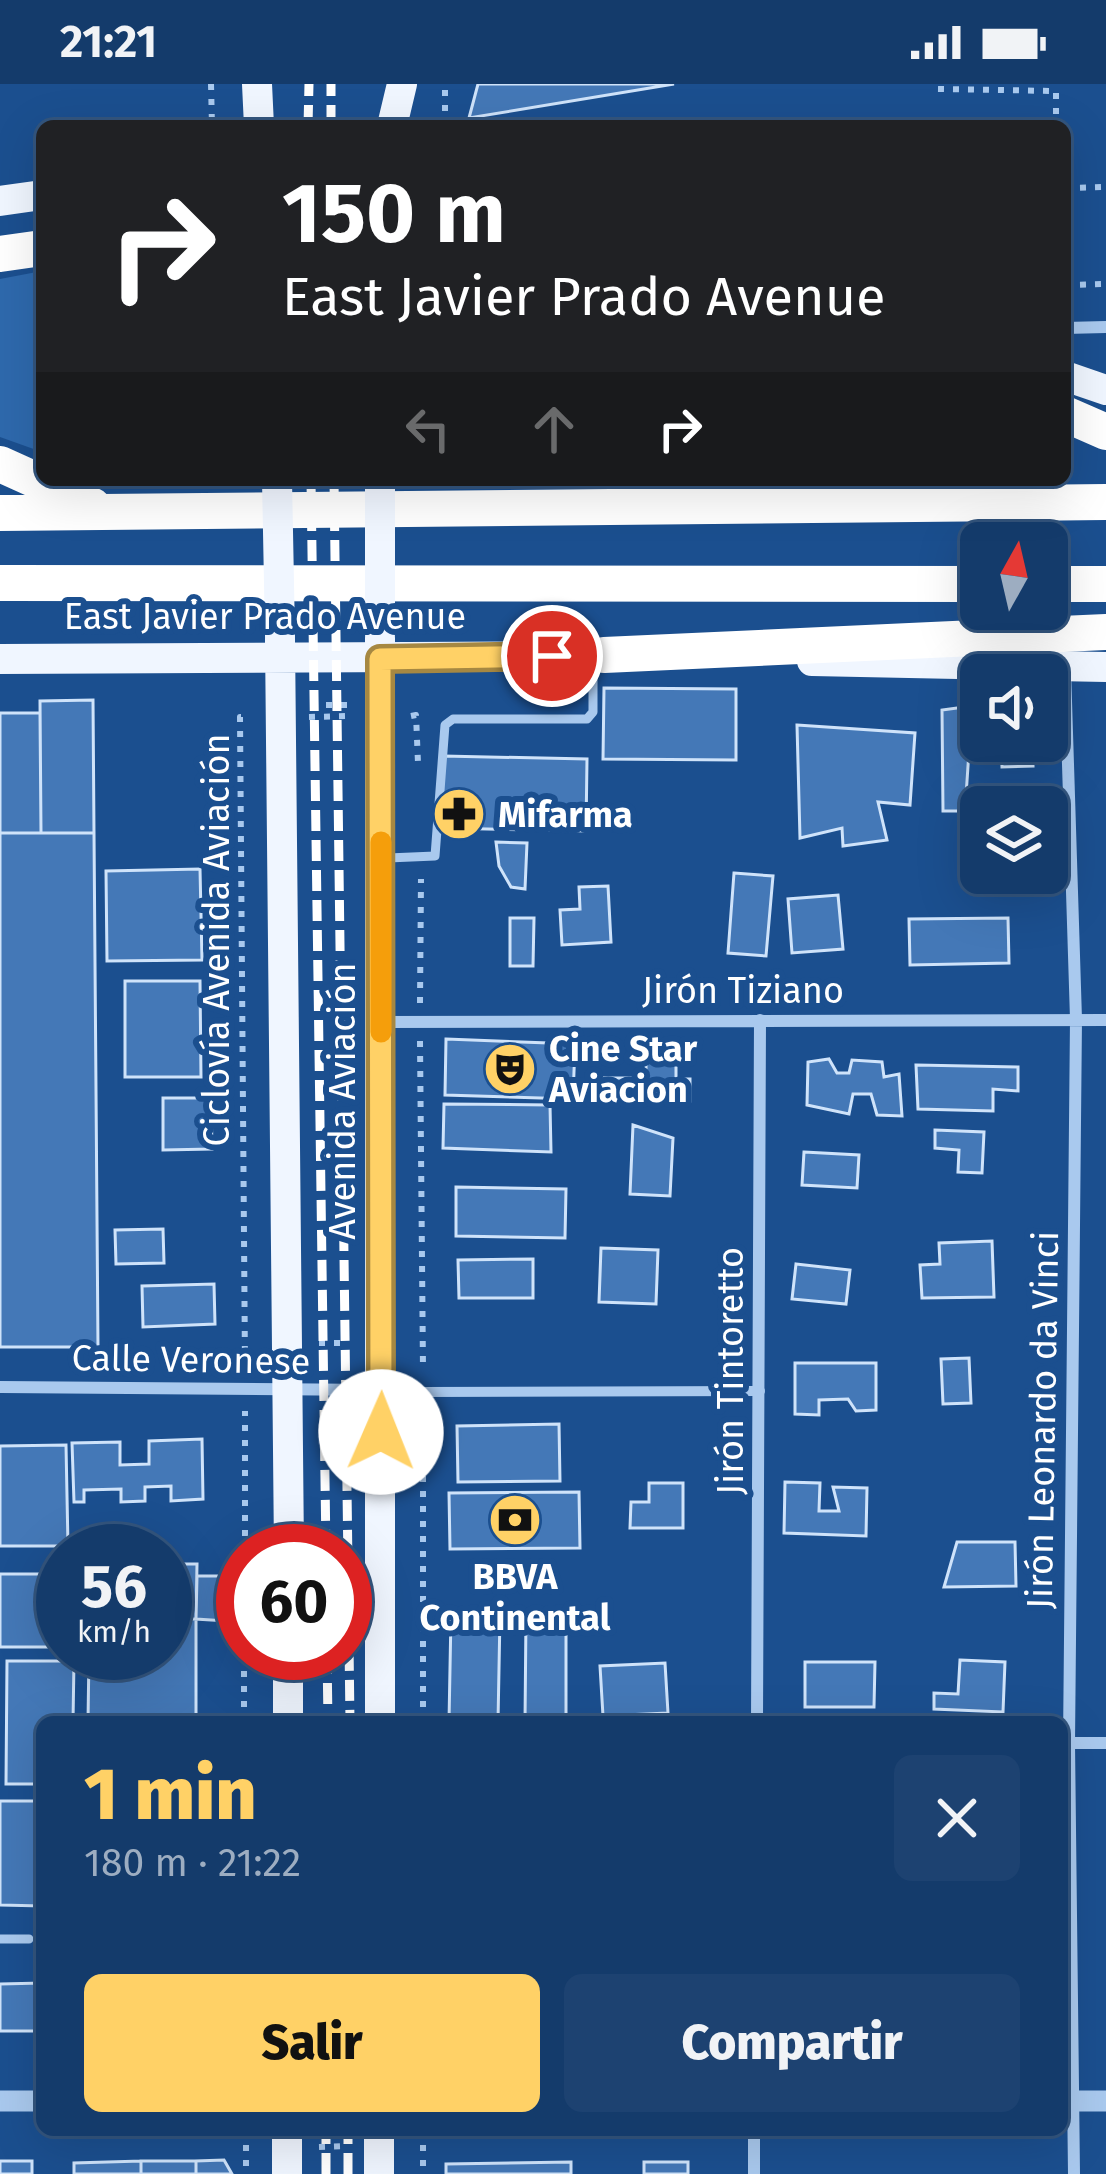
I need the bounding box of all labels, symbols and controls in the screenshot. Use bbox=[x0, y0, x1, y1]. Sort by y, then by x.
text: 21:21 bbox=[60, 15, 157, 69]
text: 150 m bbox=[282, 163, 506, 264]
icon: right bbox=[84, 168, 240, 324]
text: East Javier Prado Avenue bbox=[282, 265, 886, 329]
icon: left bbox=[395, 396, 461, 462]
icon: ahead bbox=[521, 396, 587, 462]
icon: right bbox=[647, 396, 713, 462]
north arrow bbox=[960, 522, 1068, 630]
map controls bbox=[960, 522, 1068, 894]
street label: East Javier Prado Avenue bbox=[64, 595, 466, 639]
pin bbox=[501, 605, 603, 707]
icon: arrive bbox=[519, 623, 585, 689]
button: sound bbox=[960, 654, 1068, 762]
street label: Ciclovía Avenida Aviación bbox=[195, 733, 239, 1147]
pharmacy icon: Mifarma bbox=[431, 786, 487, 842]
button: layers bbox=[960, 786, 1068, 894]
place label: Mifarma bbox=[498, 793, 633, 837]
street label: Avenida Aviación bbox=[321, 962, 365, 1240]
street label: Jirón Tiziano bbox=[642, 969, 844, 1013]
place label: Cine Star Aviacion bbox=[548, 1027, 698, 1112]
theatre icon: Cine Star Aviacion bbox=[482, 1041, 538, 1097]
street label: Jirón Leonardo da Vinci bbox=[1018, 1231, 1068, 1609]
street label: Jirón Tintoretto bbox=[709, 1247, 753, 1495]
street label: Calle Veronese bbox=[71, 1336, 311, 1384]
position arrow bbox=[318, 1369, 444, 1495]
bank icon: BBVA Continental bbox=[487, 1492, 543, 1548]
speed limit sign: 60 bbox=[216, 1524, 372, 1680]
text: 56 bbox=[81, 1551, 147, 1623]
place label: BBVA Continental bbox=[420, 1555, 611, 1640]
text: km/h bbox=[77, 1614, 151, 1650]
text: 1 min bbox=[84, 1752, 257, 1838]
button: close bbox=[894, 1755, 1020, 1881]
text: 180 m · 21:22 bbox=[84, 1840, 301, 1886]
button: Salir bbox=[84, 1974, 540, 2112]
button: Compartir bbox=[564, 1974, 1020, 2112]

